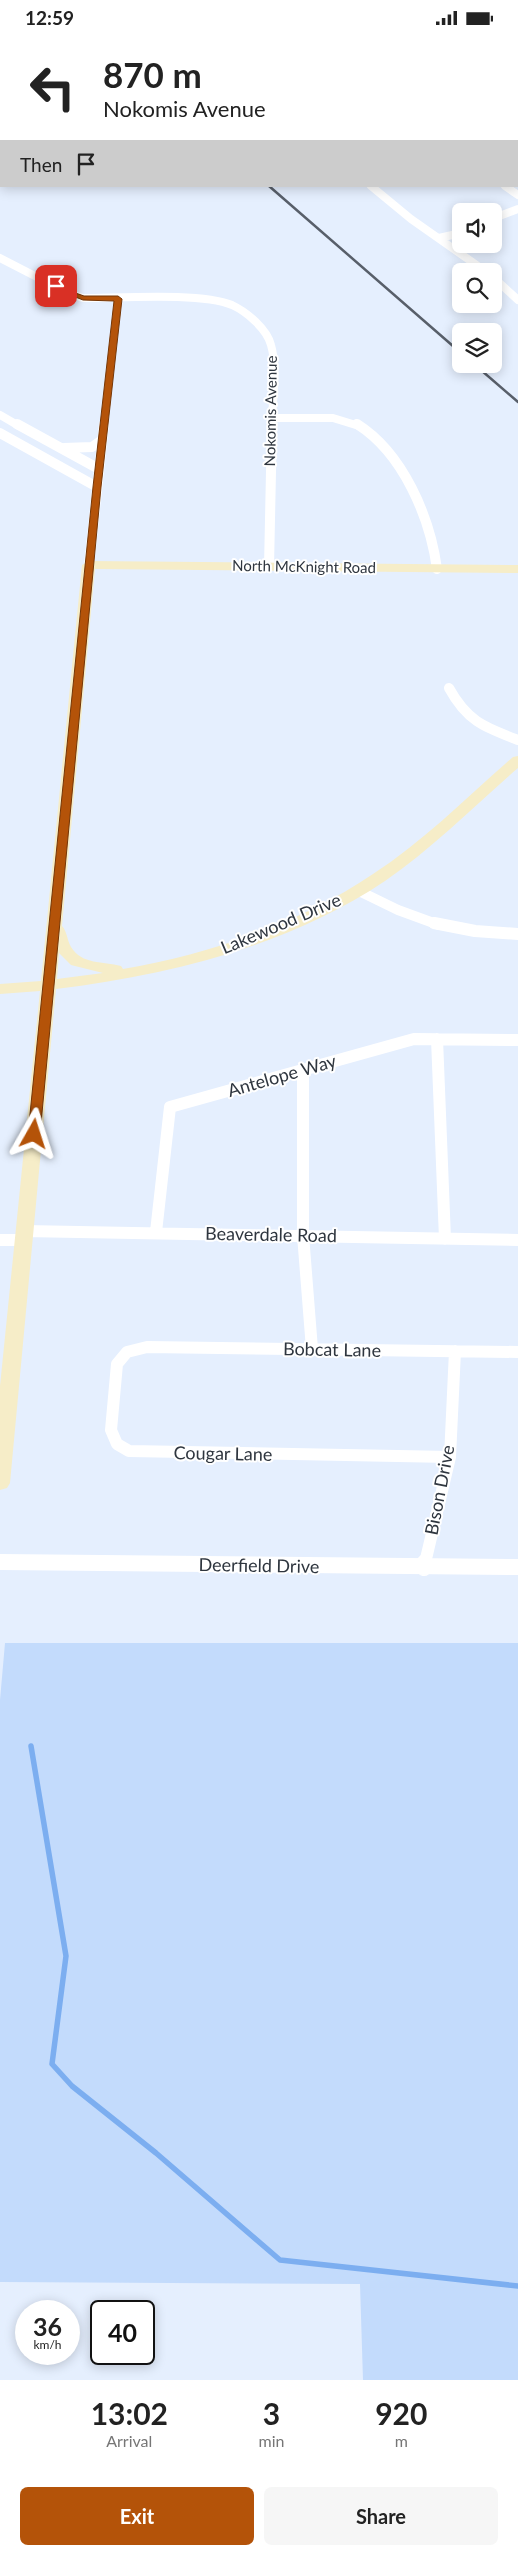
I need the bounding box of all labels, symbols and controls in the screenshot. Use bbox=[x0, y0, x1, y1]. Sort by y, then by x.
text: 12:59 bbox=[25, 6, 74, 29]
text: 870 m bbox=[103, 53, 202, 95]
icon: left bbox=[20, 55, 85, 120]
text: Nokomis Avenue bbox=[103, 95, 266, 122]
icon: arrive bbox=[72, 150, 100, 178]
text: Then bbox=[20, 153, 62, 176]
map controls bbox=[452, 203, 502, 373]
button: sound bbox=[452, 203, 502, 253]
button: search bbox=[452, 263, 502, 313]
pin bbox=[35, 265, 77, 307]
icon: arrive bbox=[42, 272, 70, 300]
button: layers bbox=[452, 323, 502, 373]
street label: Nokomis Avenue bbox=[260, 355, 280, 467]
street label: North McKnight Road bbox=[232, 556, 376, 576]
street label: Lakewood Drive bbox=[217, 888, 344, 958]
street label: Antelope Way bbox=[225, 1049, 339, 1101]
position arrow bbox=[7, 1107, 59, 1159]
street label: Beaverdale Road bbox=[205, 1222, 337, 1246]
street label: Bobcat Lane bbox=[283, 1337, 381, 1361]
street label: Cougar Lane bbox=[173, 1441, 273, 1465]
street label: Bison Drive bbox=[420, 1443, 459, 1537]
street label: Deerfield Drive bbox=[198, 1553, 320, 1577]
speed limit sign: 40 bbox=[90, 2300, 155, 2365]
text: 36 bbox=[33, 2311, 62, 2341]
text: km/h bbox=[33, 2337, 62, 2352]
text: 13:02 bbox=[91, 2395, 168, 2431]
text: 3 bbox=[263, 2395, 280, 2431]
text: 920 bbox=[375, 2395, 427, 2431]
text: Arrival bbox=[106, 2431, 152, 2450]
text: min bbox=[259, 2431, 285, 2450]
text: m bbox=[395, 2431, 408, 2450]
button: Exit bbox=[20, 2487, 254, 2545]
button: Share bbox=[264, 2487, 498, 2545]

